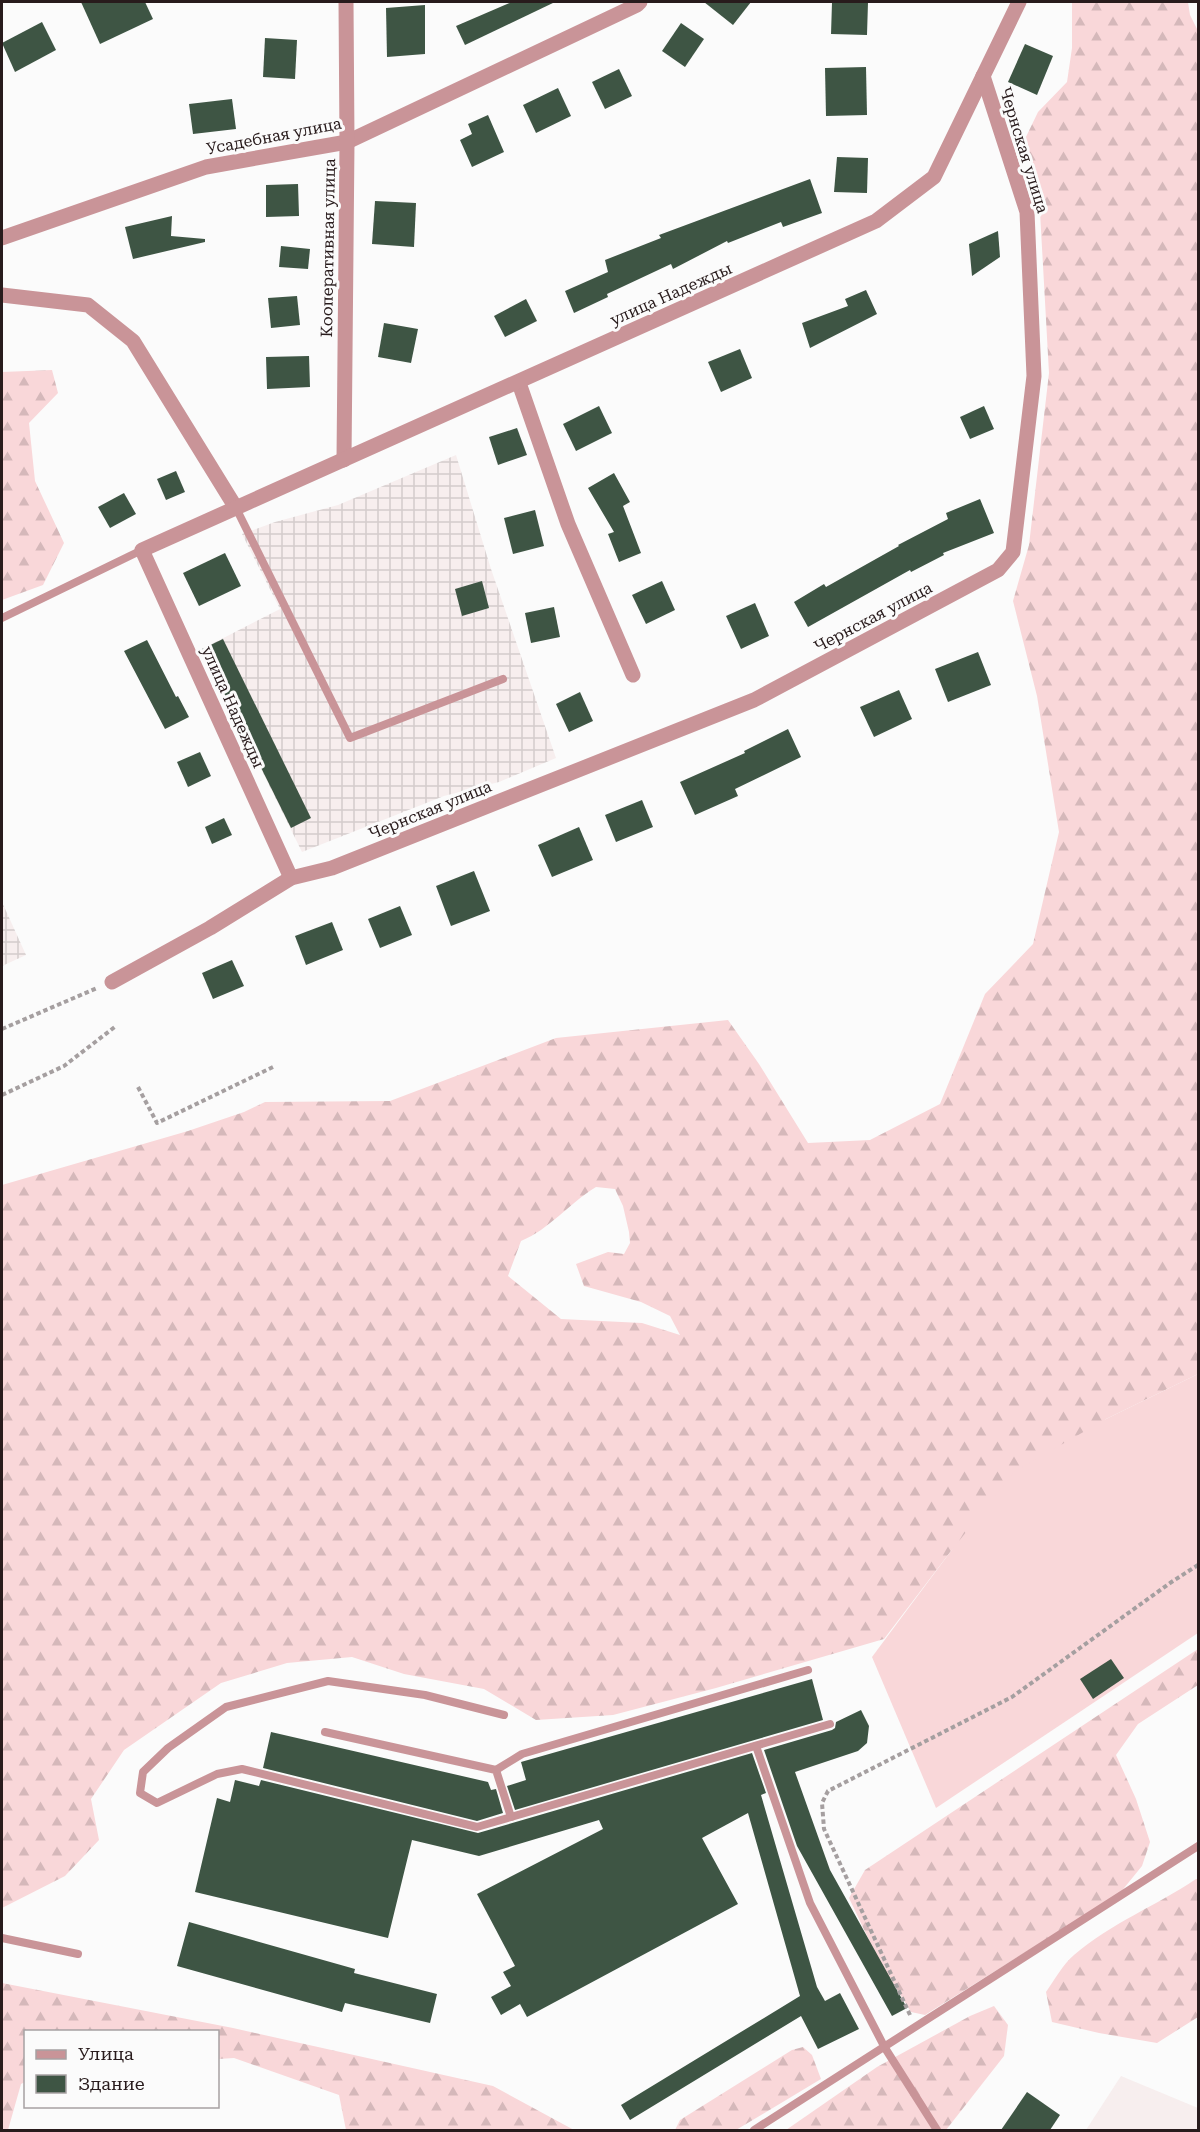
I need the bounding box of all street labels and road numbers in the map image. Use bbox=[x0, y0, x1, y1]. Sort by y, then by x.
street label: Чернская улица bbox=[996, 84, 1052, 216]
street label: Усадебная улица bbox=[205, 114, 343, 158]
street label: Кооперативная улица bbox=[317, 158, 339, 338]
street label: улица Надежды bbox=[607, 259, 735, 329]
street label: Чернская улица bbox=[811, 578, 936, 656]
street label: улица Надежды bbox=[198, 643, 268, 771]
street label: Чернская улица bbox=[366, 776, 495, 843]

